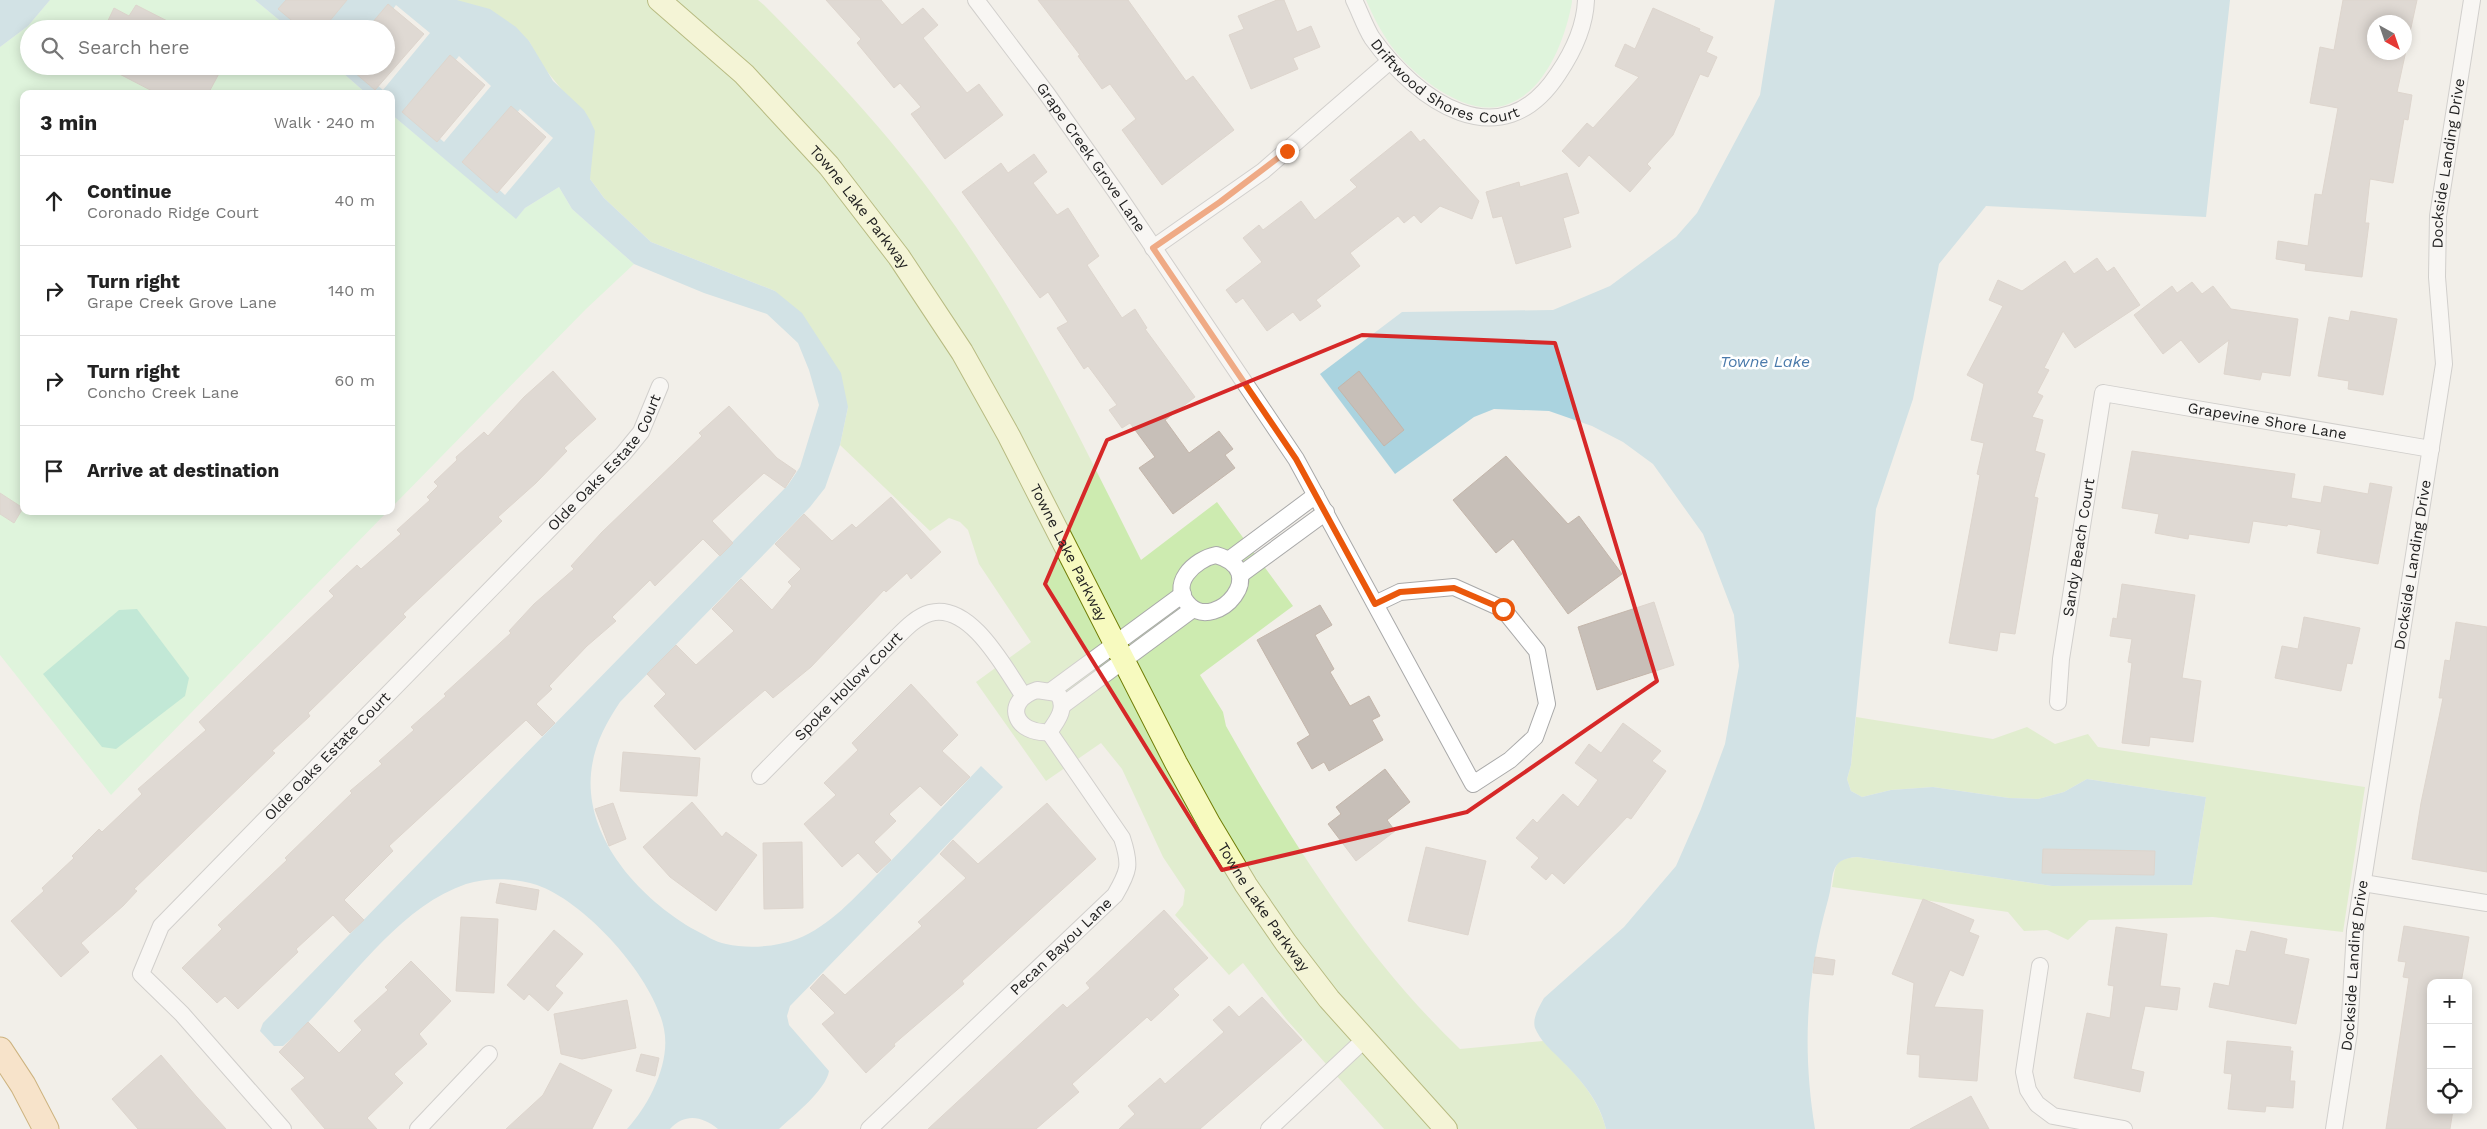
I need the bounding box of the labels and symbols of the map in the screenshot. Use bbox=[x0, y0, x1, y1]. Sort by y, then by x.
north arrow bbox=[2367, 15, 2412, 60]
street label: Driftwood Shores Court bbox=[1367, 35, 1522, 127]
street label: Dockside Landing Drive bbox=[2428, 77, 2469, 249]
street label: Grape Creek Grove Lane bbox=[1033, 79, 1149, 236]
route end bbox=[1276, 140, 1299, 163]
street label: Towne Lake Parkway bbox=[806, 142, 913, 272]
water label: Towne Lake bbox=[1720, 352, 1810, 371]
street label: Olde Oaks Estate Court bbox=[544, 391, 665, 535]
street label: Grapevine Shore Lane bbox=[2186, 399, 2348, 443]
street label: Sandy Beach Court bbox=[2059, 476, 2098, 618]
street label: Dockside Landing Drive bbox=[2390, 479, 2435, 651]
street label: Towne Lake Parkway bbox=[1026, 481, 1111, 625]
route start bbox=[1492, 598, 1515, 621]
street label: Spoke Hollow Court bbox=[791, 628, 906, 744]
street label: Olde Oaks Estate Court bbox=[260, 688, 395, 824]
street label: Towne Lake Parkway bbox=[1214, 839, 1314, 975]
street label: Dockside Landing Drive bbox=[2337, 879, 2372, 1052]
street label: Pecan Bayou Lane bbox=[1006, 894, 1116, 999]

